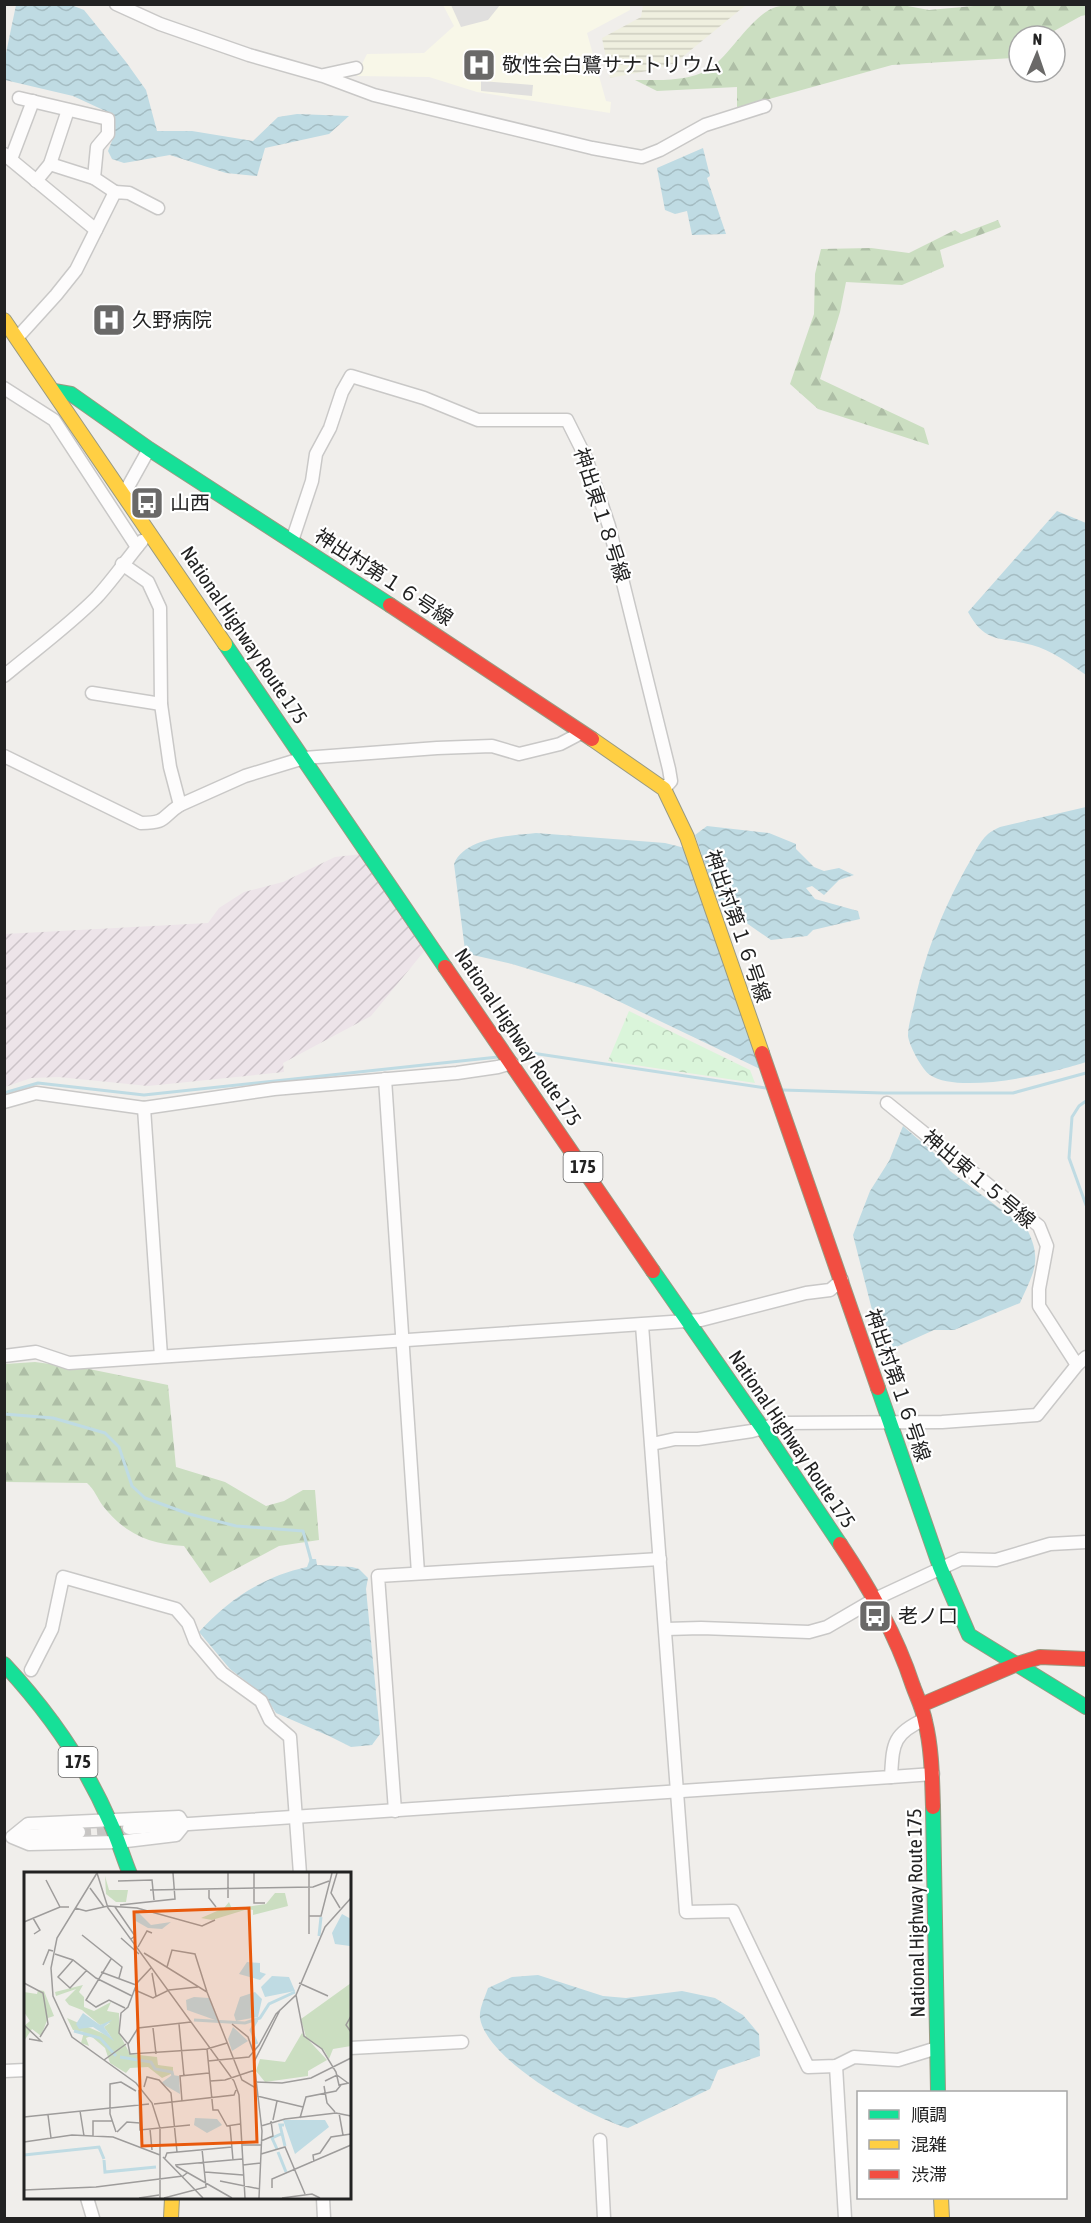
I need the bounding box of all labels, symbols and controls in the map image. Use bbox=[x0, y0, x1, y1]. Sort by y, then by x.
north arrow bbox=[1007, 24, 1067, 84]
text: N bbox=[1032, 30, 1043, 48]
hospital icon: 敬性会白鷺サナトリウム bbox=[461, 47, 497, 83]
place label: 敬性会白鷺サナトリウム bbox=[502, 53, 722, 76]
hospital icon: 久野病院 bbox=[91, 302, 127, 338]
place label: 久野病院 bbox=[132, 308, 212, 331]
street label: 神出東１８号線 bbox=[570, 445, 635, 585]
bus stop icon: 山西 bbox=[129, 485, 165, 521]
place label: 山西 bbox=[170, 491, 210, 514]
street label: 神出村第１６号線 bbox=[311, 523, 458, 630]
street label: National Highway Route 175 bbox=[176, 542, 312, 728]
street label: 神出村第１６号線 bbox=[702, 846, 775, 1005]
street label: National Highway Route 175 bbox=[450, 944, 586, 1130]
street label: 神出東１５号線 bbox=[918, 1125, 1040, 1232]
road number: 175 bbox=[564, 1152, 602, 1182]
street label: 神出村第１６号線 bbox=[862, 1305, 935, 1464]
street label: National Highway Route 175 bbox=[724, 1346, 860, 1532]
bus stop icon: 老ノ口 bbox=[857, 1598, 893, 1634]
place label: 老ノ口 bbox=[898, 1604, 958, 1627]
road number: 175 bbox=[58, 1747, 98, 1777]
street label: National Highway Route 175 bbox=[902, 1808, 929, 2018]
inset map bbox=[24, 1872, 351, 2199]
legend bbox=[857, 2091, 1067, 2199]
text: 順調 bbox=[911, 2104, 947, 2125]
text: 混雑 bbox=[911, 2134, 947, 2155]
text: 渋滞 bbox=[911, 2164, 947, 2185]

